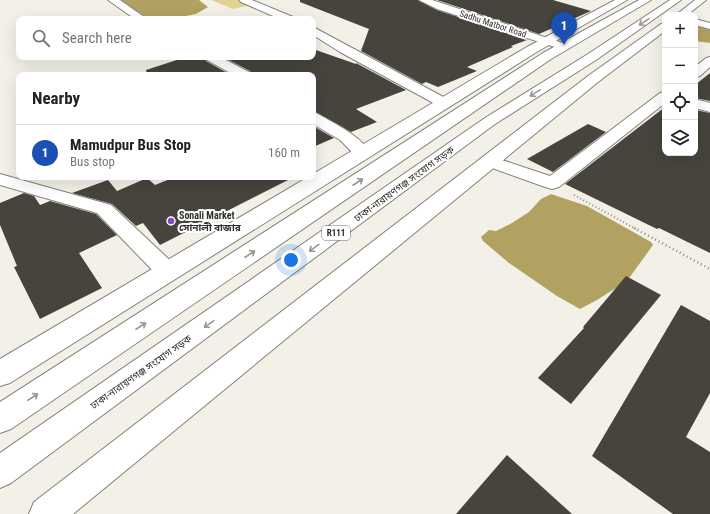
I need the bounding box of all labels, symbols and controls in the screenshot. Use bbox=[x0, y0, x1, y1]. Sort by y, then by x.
street label: Sadhu Matbor Road bbox=[458, 8, 528, 40]
pin: 1 bbox=[551, 12, 577, 45]
map controls bbox=[662, 12, 698, 156]
button: + bbox=[662, 12, 698, 48]
search box bbox=[16, 16, 316, 60]
one-way arrow bbox=[639, 18, 650, 26]
icon: search bbox=[30, 27, 52, 49]
text: Search here bbox=[62, 29, 132, 47]
button: − bbox=[662, 48, 698, 84]
button: locate bbox=[662, 84, 698, 120]
text: Nearby bbox=[32, 88, 80, 108]
one-way arrow bbox=[529, 89, 541, 97]
button: layers bbox=[662, 120, 698, 156]
text: Mamudpur Bus Stop bbox=[70, 136, 191, 154]
street label: ঢাকা-নারায়ণগঞ্জ সংযোগ সড়ক bbox=[351, 144, 457, 225]
text: 1 bbox=[42, 145, 48, 160]
text: 160 m bbox=[268, 145, 300, 160]
text: Bus stop bbox=[70, 154, 115, 169]
one-way arrow bbox=[352, 178, 364, 186]
place label: Sonali Market সোনালী বাজার bbox=[179, 210, 242, 233]
marker: Sonali Market সোনালী বাজার bbox=[166, 216, 176, 226]
road number: R111 bbox=[322, 226, 350, 240]
one-way arrow bbox=[309, 244, 320, 252]
one-way arrow bbox=[244, 250, 255, 258]
your location bbox=[281, 250, 301, 270]
one-way arrow bbox=[203, 320, 214, 328]
one-way arrow bbox=[135, 322, 146, 330]
street label: ঢাকা-নারায়ণগঞ্জ সংযোগ সড়ক bbox=[88, 332, 194, 412]
one-way arrow bbox=[27, 393, 38, 401]

